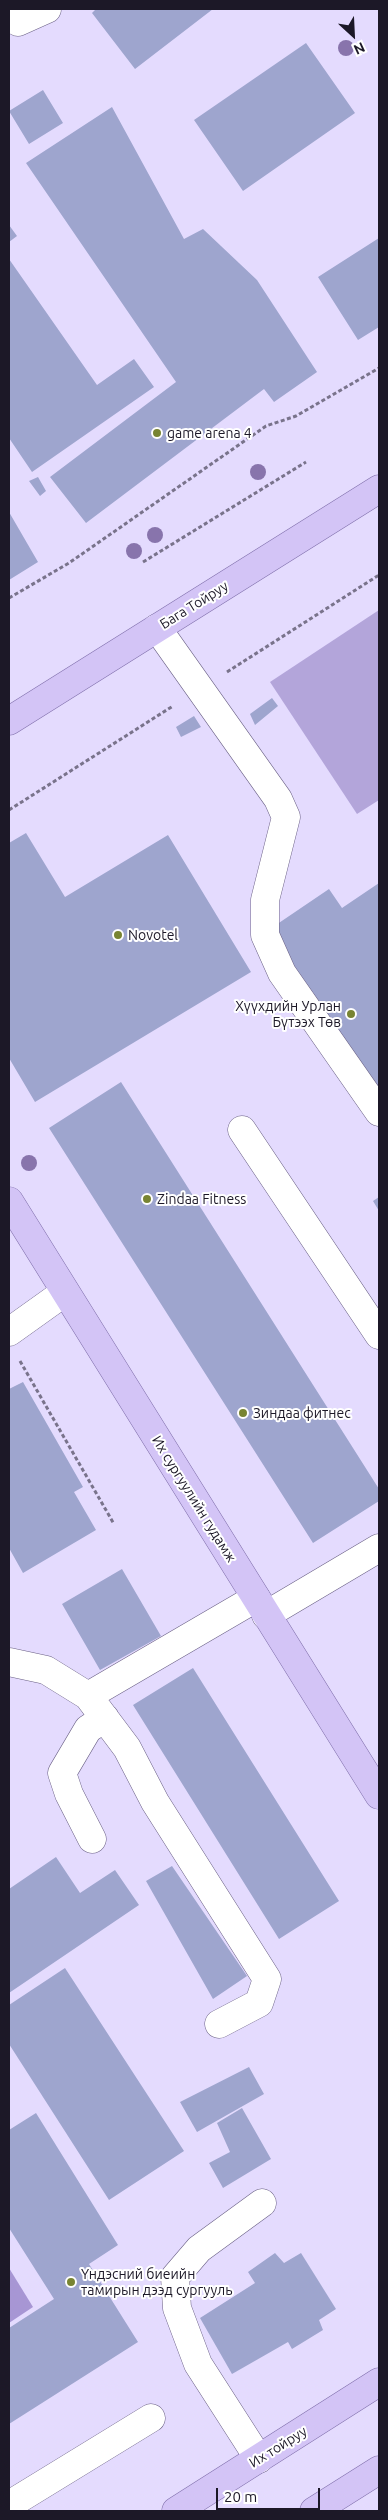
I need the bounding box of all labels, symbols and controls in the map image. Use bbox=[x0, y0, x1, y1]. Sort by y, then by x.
north arrow bbox=[328, 10, 378, 60]
text: N bbox=[351, 39, 367, 58]
place label: game arena 4 bbox=[167, 425, 252, 441]
marker: game arena 4 bbox=[151, 427, 163, 439]
street label: Бага Тойруу bbox=[157, 577, 231, 633]
place label: Novotel bbox=[128, 927, 178, 943]
marker: Novotel bbox=[112, 929, 124, 941]
place label: Хүүхдийн Урлан Бүтээх Төв bbox=[235, 998, 341, 1030]
marker: Хүүхдийн Урлан Бүтээх Төв bbox=[345, 1008, 357, 1020]
place label: Zindaa Fitness bbox=[157, 1191, 246, 1207]
marker: Zindaa Fitness bbox=[141, 1193, 153, 1205]
place label: Зиндаа фитнес bbox=[253, 1405, 351, 1421]
marker: Зиндаа фитнес bbox=[237, 1407, 249, 1419]
street label: Их сургуулийн гудамж bbox=[148, 1433, 240, 1565]
place label: Үндэсний биеийн тамирын дээд сургууль bbox=[81, 2266, 232, 2298]
marker: Үндэсний биеийн тамирын дээд сургууль bbox=[65, 2276, 77, 2288]
street label: Их тойруу bbox=[246, 2423, 310, 2471]
scale bar bbox=[218, 2478, 322, 2510]
text: 20 m bbox=[224, 2488, 257, 2505]

